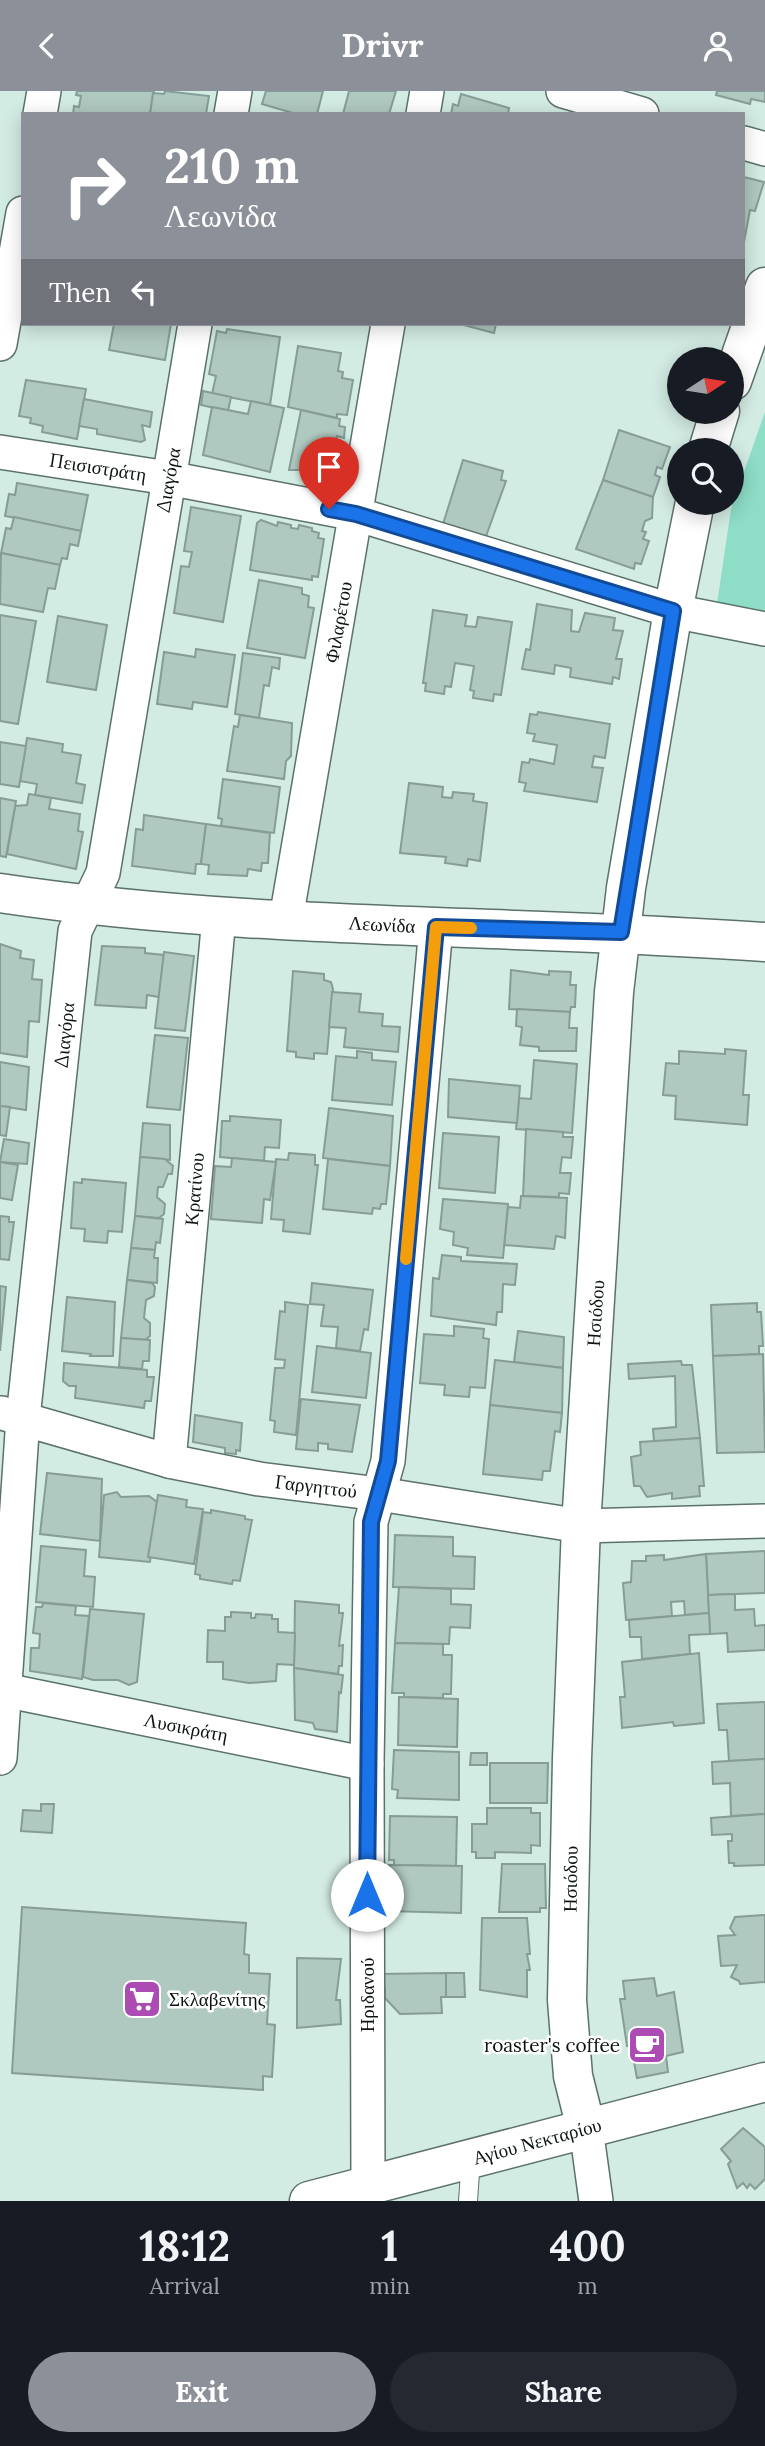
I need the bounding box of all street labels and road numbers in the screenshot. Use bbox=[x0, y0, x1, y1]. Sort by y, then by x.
street label: Διαγόρα bbox=[150, 446, 186, 514]
street label: Πεισιστράτη bbox=[48, 447, 148, 487]
street label: Φιλαρέτου bbox=[319, 579, 357, 665]
street label: Λεωνίδα bbox=[348, 910, 416, 938]
street label: Διαγόρα bbox=[49, 1001, 79, 1069]
street label: Κρατίνου bbox=[179, 1151, 209, 1227]
street label: Ησιόδου bbox=[581, 1279, 609, 1347]
street label: Γαργηττού bbox=[274, 1469, 358, 1503]
street label: Λυσικράτη bbox=[142, 1707, 230, 1747]
street label: Ησιόδου bbox=[557, 1846, 583, 1912]
street label: Ηριδανού bbox=[355, 1958, 379, 2032]
street label: Αγίου Νεκταρίου bbox=[470, 2112, 604, 2170]

